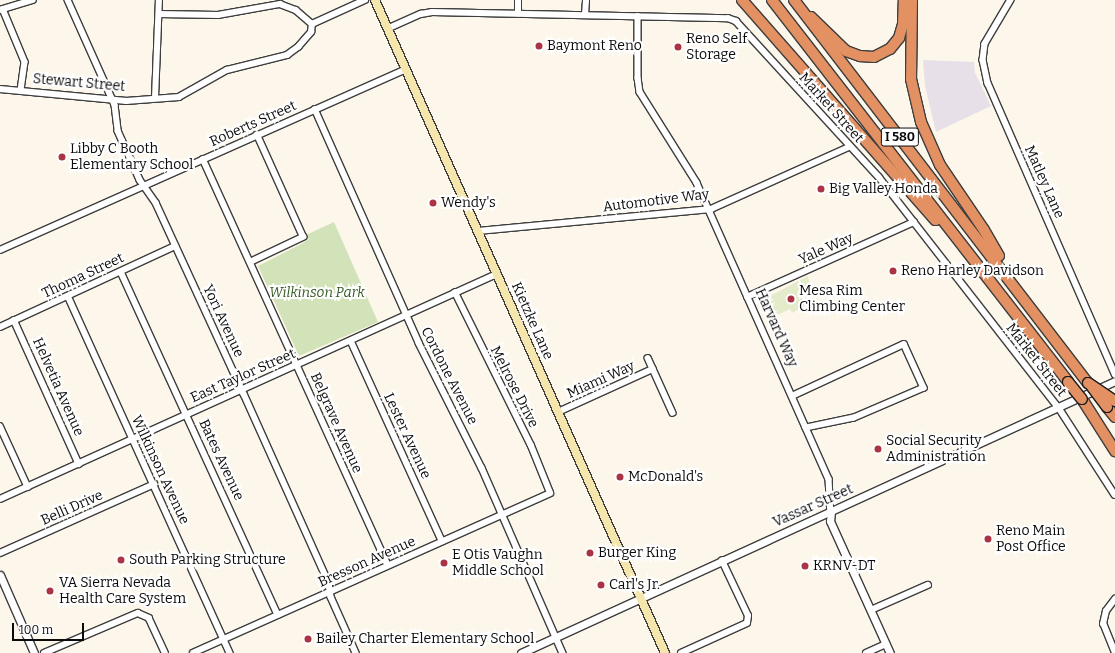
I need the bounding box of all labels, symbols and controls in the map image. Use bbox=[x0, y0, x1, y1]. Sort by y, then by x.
place label: Reno Self Storage bbox=[686, 31, 747, 64]
place label: Baymont Reno bbox=[547, 38, 642, 54]
marker: Baymont Reno bbox=[534, 41, 544, 51]
marker: Reno Self Storage bbox=[673, 42, 683, 52]
street label: Market Street bbox=[795, 70, 867, 146]
street label: Stewart Street bbox=[32, 71, 126, 95]
street label: Roberts Street bbox=[207, 97, 299, 151]
road number: I 580 bbox=[880, 126, 920, 148]
place label: Libby C Booth Elementary School bbox=[70, 141, 193, 174]
street label: Matley Lane bbox=[1020, 143, 1068, 221]
marker: Libby C Booth Elementary School bbox=[57, 152, 67, 162]
place label: Big Valley Honda bbox=[829, 181, 938, 197]
marker: Big Valley Honda bbox=[816, 184, 826, 194]
street label: Automotive Way bbox=[602, 186, 710, 216]
place label: Wendy's bbox=[441, 195, 496, 211]
marker: Wendy's bbox=[428, 198, 438, 208]
street label: Yale Way bbox=[796, 230, 856, 268]
street label: Thoma Street bbox=[40, 250, 126, 302]
place label: Reno Harley Davidson bbox=[901, 263, 1044, 279]
marker: Reno Harley Davidson bbox=[888, 266, 898, 276]
street label: Kietzke Lane bbox=[507, 280, 557, 362]
street label: Yori Avenue bbox=[199, 282, 247, 360]
place label: Mesa Rim Climbing Center bbox=[799, 283, 905, 316]
park label: Wilkinson Park bbox=[269, 285, 365, 301]
street label: Harvard Way bbox=[751, 286, 801, 370]
marker: Mesa Rim Climbing Center bbox=[786, 294, 796, 304]
street label: Market Street bbox=[1002, 320, 1070, 400]
street label: Cordone Avenue bbox=[417, 324, 481, 428]
street label: Helvetia Avenue bbox=[29, 335, 87, 439]
street label: Melrose Drive bbox=[486, 343, 542, 431]
street label: East Taylor Street bbox=[188, 345, 298, 407]
street label: Miami Way bbox=[565, 358, 637, 402]
street label: Belgrave Avenue bbox=[306, 370, 366, 476]
street label: Lester Avenue bbox=[380, 390, 434, 482]
street label: Wilkinson Avenue bbox=[127, 413, 193, 527]
street label: Bates Avenue bbox=[195, 417, 247, 503]
place label: Social Security Administration bbox=[886, 433, 986, 466]
marker: Social Security Administration bbox=[873, 444, 883, 454]
place label: McDonald's bbox=[628, 469, 703, 485]
marker: McDonald's bbox=[615, 472, 625, 482]
street label: Vassar Street bbox=[770, 481, 856, 531]
street label: Belli Drive bbox=[38, 487, 106, 529]
place label: Reno Main Post Office bbox=[996, 523, 1066, 556]
street label: Bresson Avenue bbox=[316, 533, 418, 591]
marker: Reno Main Post Office bbox=[983, 534, 993, 544]
place label: Burger King bbox=[598, 545, 676, 561]
place label: E Otis Vaughn Middle School bbox=[452, 547, 544, 580]
marker: Burger King bbox=[585, 548, 595, 558]
place label: South Parking Structure bbox=[129, 552, 286, 568]
marker: South Parking Structure bbox=[116, 555, 126, 565]
marker: E Otis Vaughn Middle School bbox=[439, 558, 449, 568]
place label: KRNV-DT bbox=[813, 558, 876, 574]
marker: KRNV-DT bbox=[800, 561, 810, 571]
place label: VA Sierra Nevada Health Care System bbox=[59, 575, 186, 608]
place label: Carl's Jr. bbox=[609, 577, 660, 593]
marker: Carl's Jr. bbox=[596, 580, 606, 590]
marker: VA Sierra Nevada Health Care System bbox=[44, 585, 56, 597]
scale bar bbox=[14, 615, 86, 641]
text: 100 m bbox=[19, 623, 53, 637]
place label: Bailey Charter Elementary School bbox=[316, 631, 534, 647]
marker: Bailey Charter Elementary School bbox=[303, 634, 313, 644]

